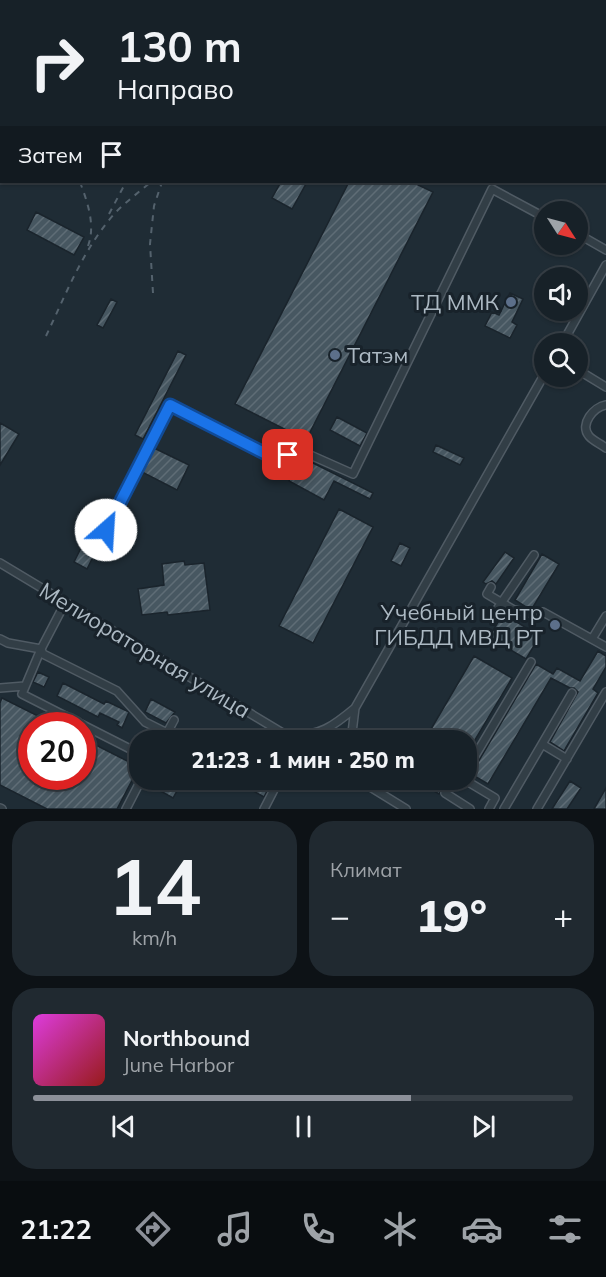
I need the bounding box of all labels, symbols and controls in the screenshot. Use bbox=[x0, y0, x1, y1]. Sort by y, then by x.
text: 130 m bbox=[117, 20, 242, 73]
icon: right bbox=[18, 24, 96, 102]
text: Направо bbox=[117, 72, 234, 106]
icon: arrive bbox=[95, 138, 128, 171]
text: Затем bbox=[18, 141, 83, 169]
north arrow bbox=[534, 201, 588, 255]
map controls bbox=[534, 201, 588, 387]
button: sound bbox=[534, 267, 588, 321]
place label: ТД ММК bbox=[411, 288, 500, 316]
marker: ТД ММК bbox=[504, 295, 518, 309]
button: search bbox=[534, 333, 588, 387]
place label: Татэм bbox=[347, 341, 408, 369]
marker: Татэм bbox=[328, 348, 342, 362]
pin bbox=[262, 429, 313, 480]
icon: arrive bbox=[271, 438, 304, 471]
position arrow bbox=[74, 498, 138, 562]
street label: Мелиораторная улица bbox=[34, 576, 256, 724]
place label: Учебный центр ГИБДД МВД РТ bbox=[374, 598, 543, 651]
marker: Учебный центр ГИБДД МВД РТ bbox=[548, 618, 562, 632]
speed limit sign: 20 bbox=[18, 712, 96, 790]
text: 21:23 · 1 мин · 250 m bbox=[191, 746, 415, 774]
text: 14 bbox=[108, 837, 201, 935]
text: Климат bbox=[330, 857, 402, 882]
text: 19° bbox=[416, 887, 487, 943]
text: − bbox=[330, 895, 350, 936]
text: + bbox=[553, 895, 573, 936]
text: km/h bbox=[132, 925, 177, 950]
text: Northbound bbox=[123, 1024, 250, 1052]
text: June Harbor bbox=[123, 1052, 234, 1077]
icon: previous bbox=[107, 1110, 140, 1143]
icon: pause bbox=[287, 1110, 320, 1143]
icon: next bbox=[467, 1110, 500, 1143]
icon: directions bbox=[132, 1208, 174, 1250]
icon: music bbox=[214, 1208, 256, 1250]
icon: phone bbox=[297, 1208, 339, 1250]
icon: climate bbox=[379, 1208, 421, 1250]
icon: car bbox=[461, 1208, 503, 1250]
icon: filters bbox=[544, 1208, 586, 1250]
text: 21:22 bbox=[20, 1212, 92, 1246]

